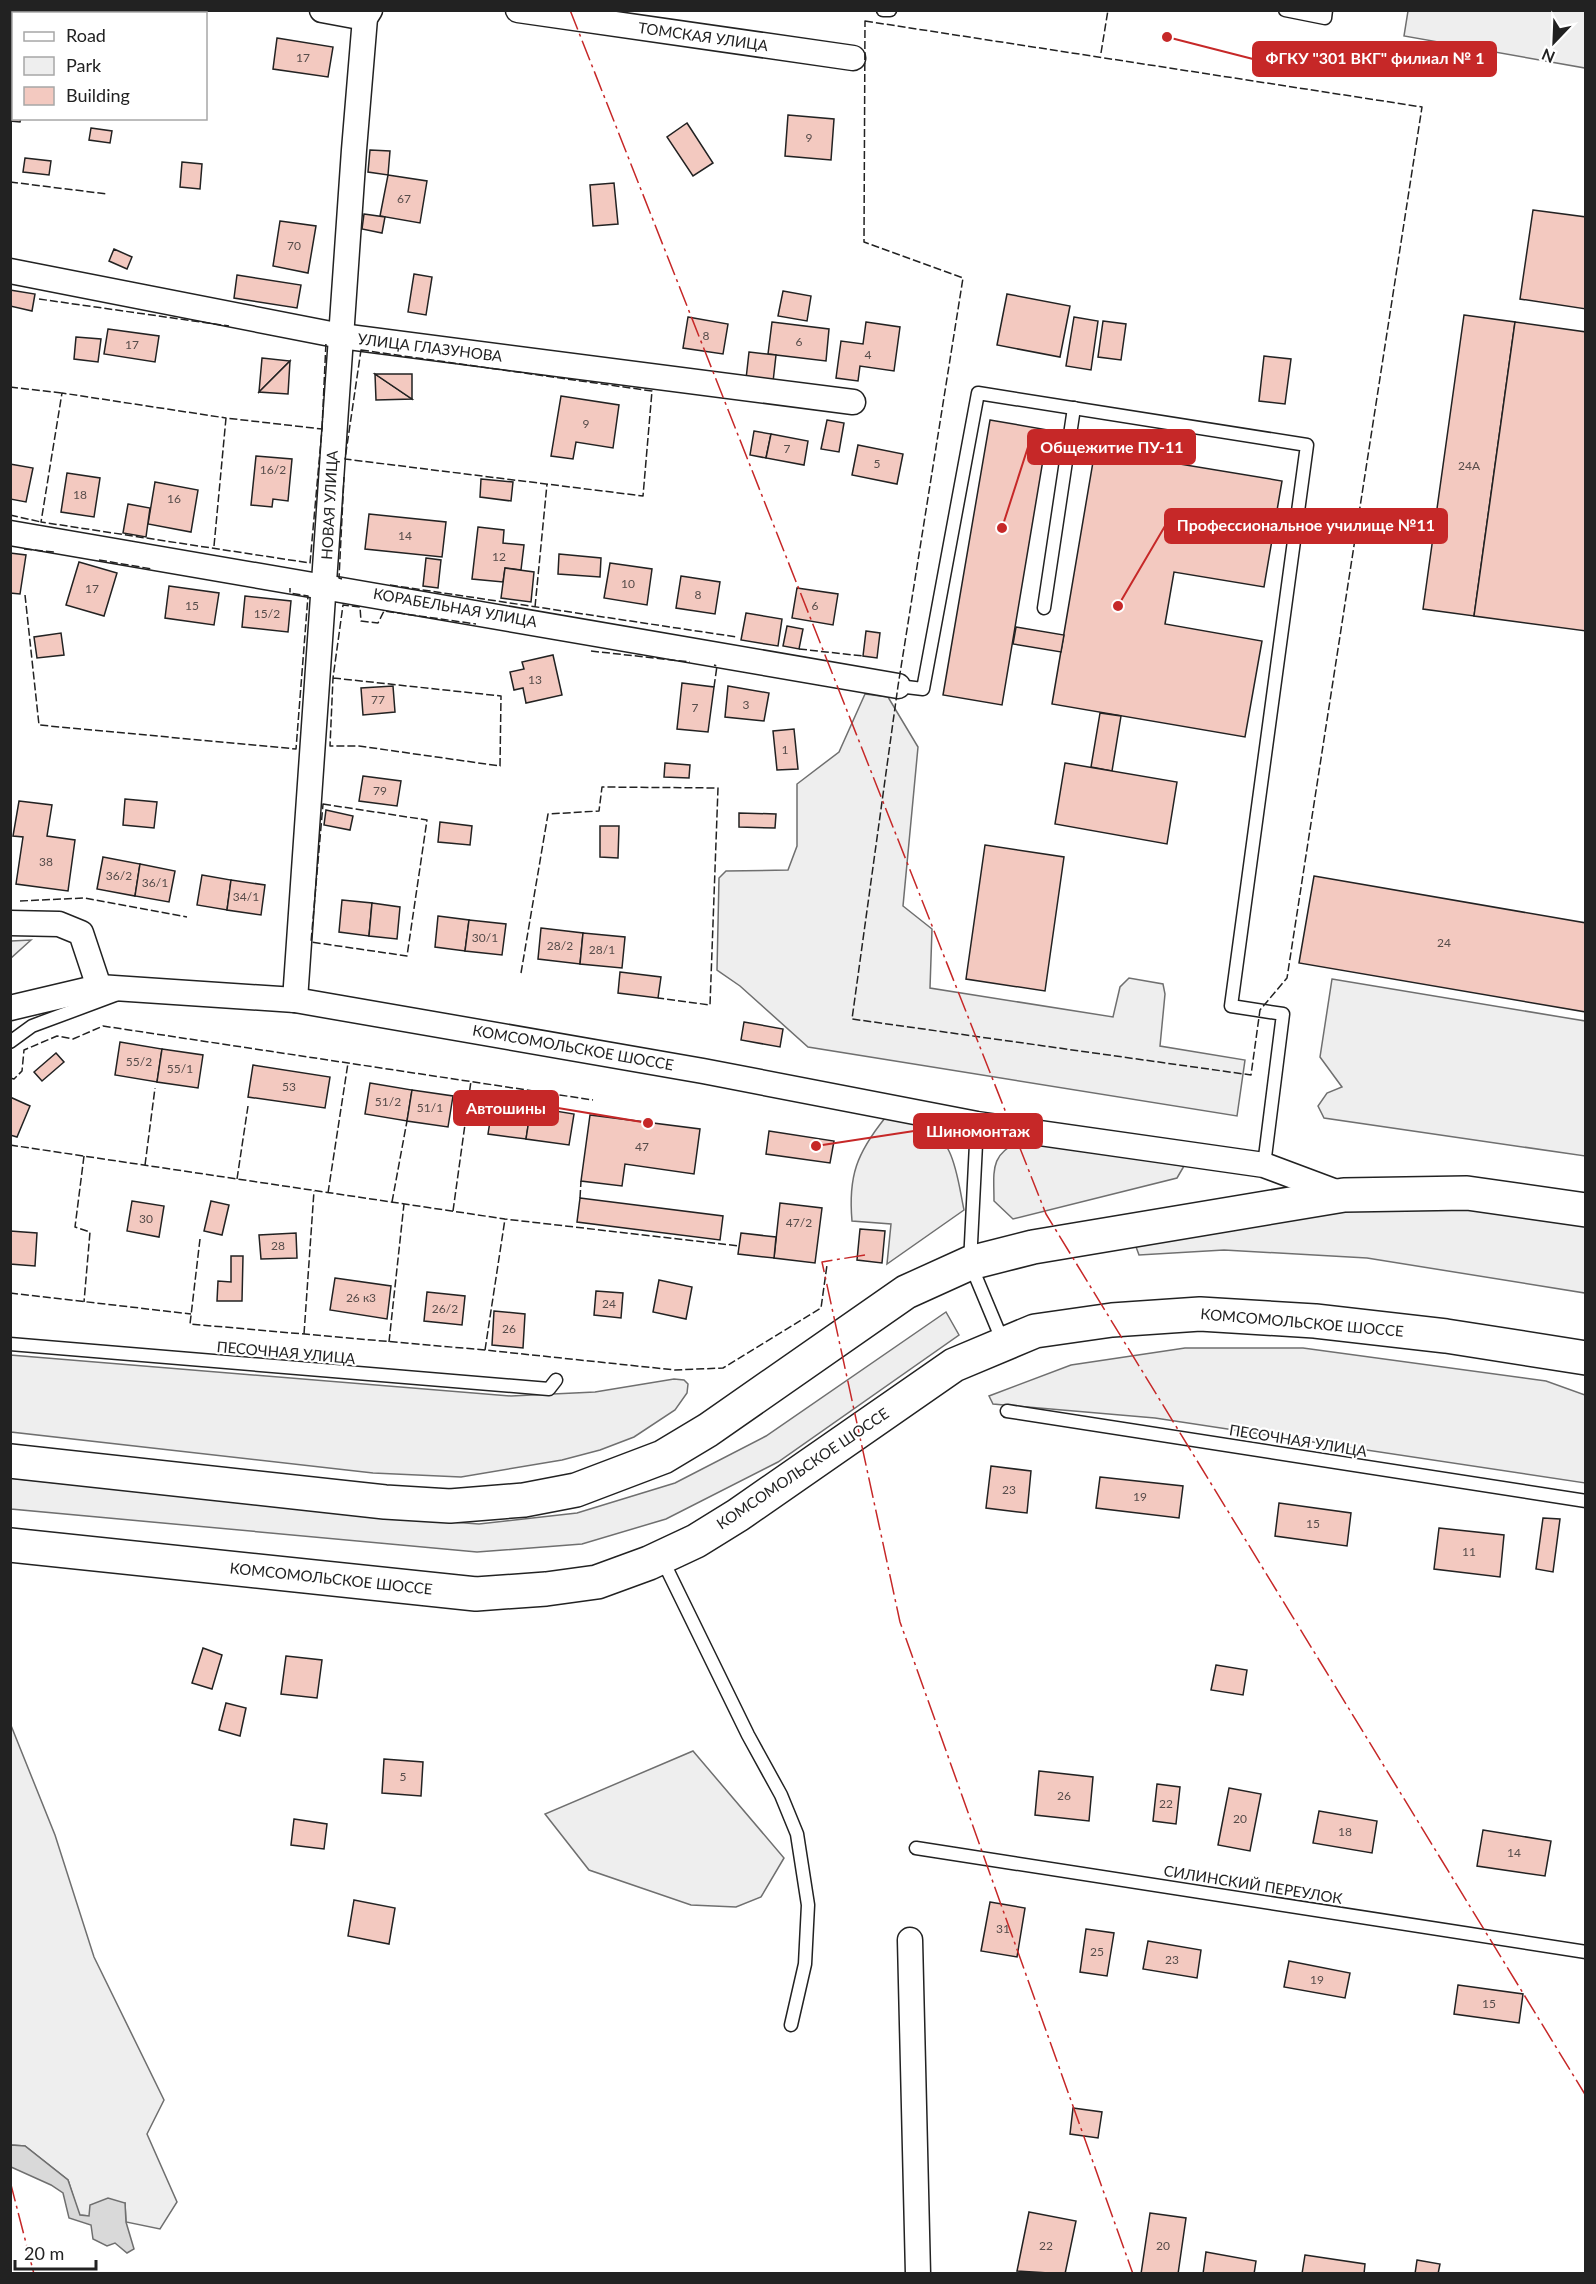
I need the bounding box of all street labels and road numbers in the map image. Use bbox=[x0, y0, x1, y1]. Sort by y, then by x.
street label: ТОМСКАЯ УЛИЦА bbox=[637, 18, 770, 54]
street label: УЛИЦА ГЛАЗУНОВА bbox=[357, 329, 504, 365]
street label: НОВАЯ УЛИЦА bbox=[317, 449, 341, 560]
street label: КОРАБЕЛЬНАЯ УЛИЦА bbox=[372, 584, 539, 630]
street label: КОМСОМОЛЬСКОЕ ШОССЕ bbox=[471, 1020, 675, 1074]
street label: КОМСОМОЛЬСКОЕ ШОССЕ bbox=[1200, 1304, 1404, 1340]
street label: ПЕСОЧНАЯ УЛИЦА bbox=[216, 1337, 357, 1367]
street label: КОМСОМОЛЬСКОЕ ШОССЕ bbox=[713, 1404, 892, 1533]
street label: ПЕСОЧНАЯ УЛИЦА bbox=[1228, 1420, 1369, 1460]
street label: КОМСОМОЛЬСКОЕ ШОССЕ bbox=[229, 1558, 433, 1598]
street label: СИЛИНСКИЙ ПЕРЕУЛОК bbox=[1162, 1861, 1344, 1907]

